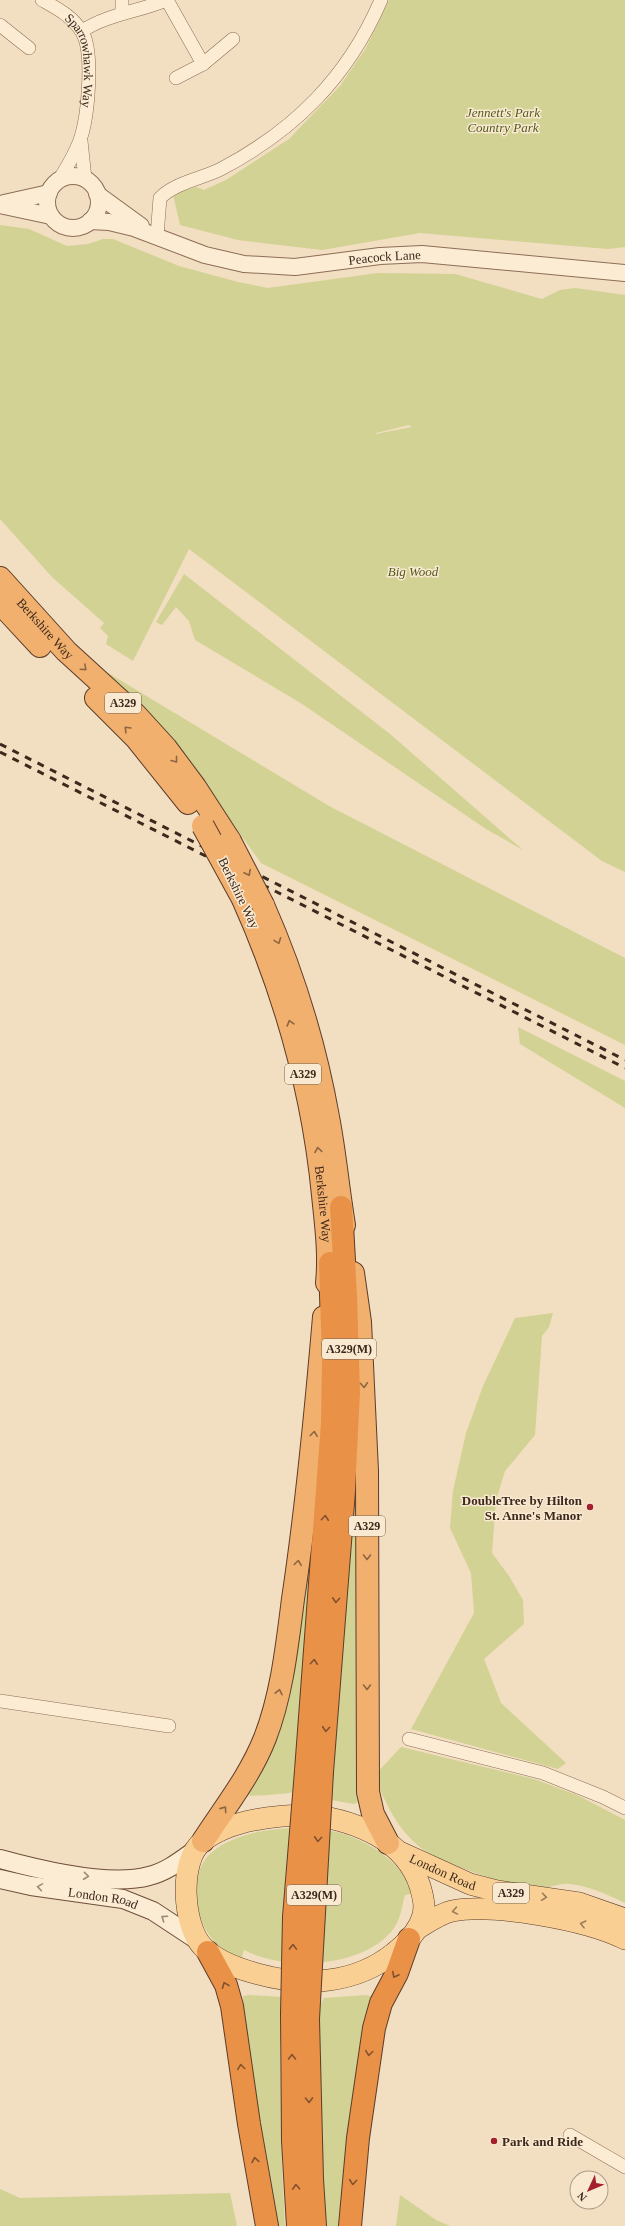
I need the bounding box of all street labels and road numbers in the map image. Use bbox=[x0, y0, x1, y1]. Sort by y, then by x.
street label: Sparrowhawk Way bbox=[62, 10, 96, 109]
street label: Peacock Lane bbox=[347, 247, 421, 268]
street label: Berkshire Way bbox=[14, 595, 77, 662]
road number: A329 bbox=[105, 693, 141, 713]
street label: Berkshire Way bbox=[215, 855, 263, 931]
road number: A329 bbox=[285, 1064, 321, 1084]
street label: Berkshire Way bbox=[312, 1165, 335, 1243]
road number: A329(M) bbox=[322, 1339, 376, 1359]
road number: A329 bbox=[349, 1516, 385, 1536]
street label: London Road bbox=[407, 1850, 478, 1893]
road number: A329 bbox=[493, 1883, 529, 1903]
street label: London Road bbox=[67, 1884, 141, 1912]
road number: A329(M) bbox=[287, 1885, 341, 1905]

